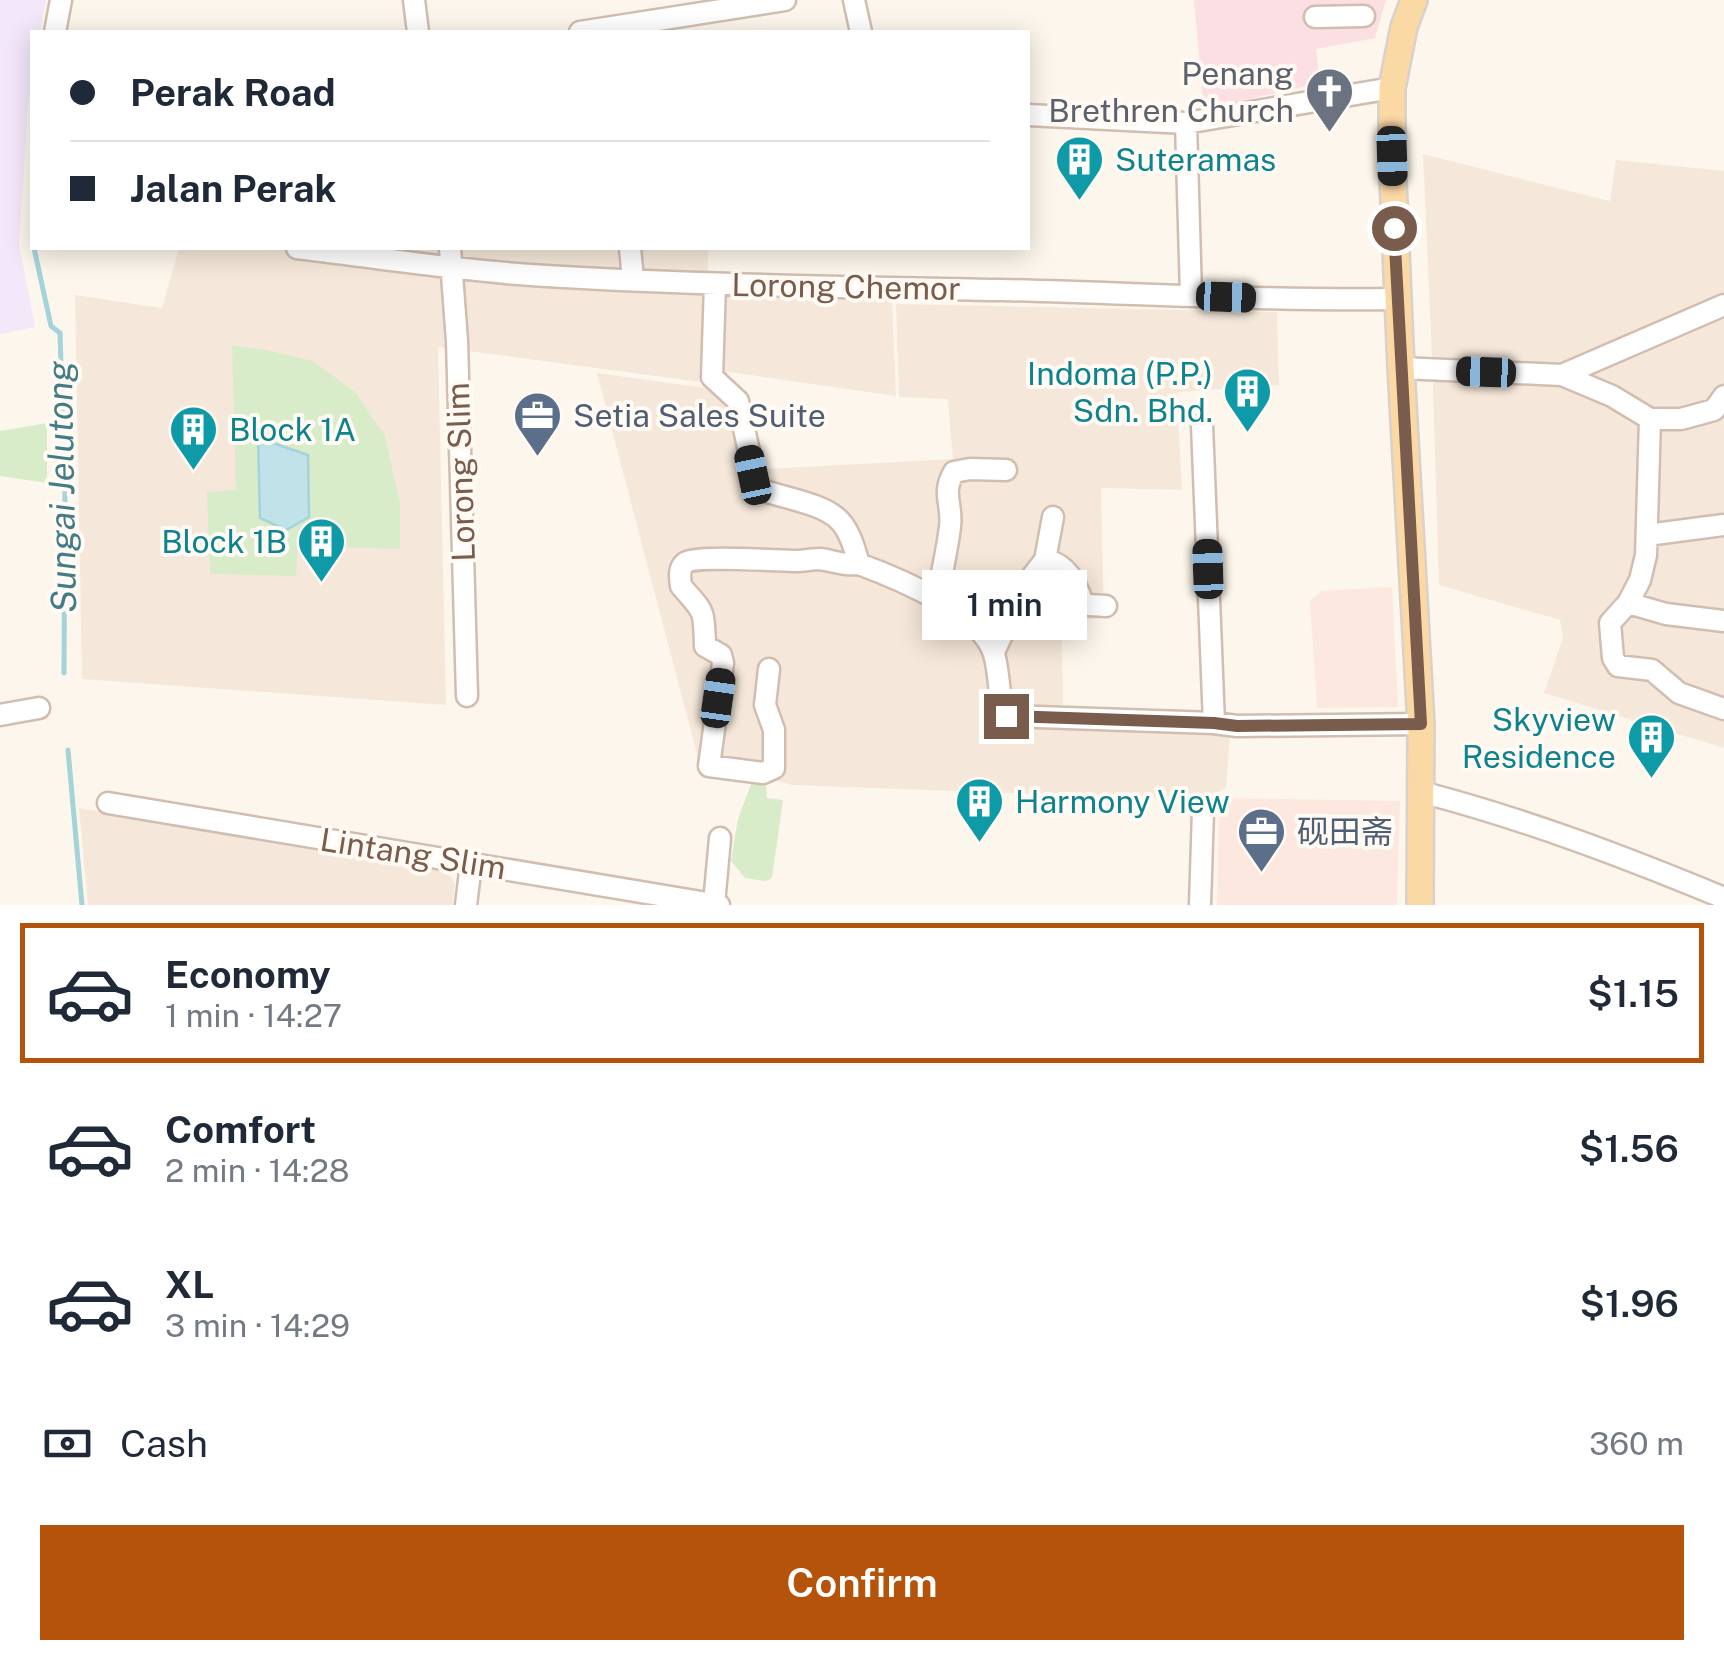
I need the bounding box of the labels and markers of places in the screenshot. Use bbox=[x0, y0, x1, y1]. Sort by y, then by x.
place label: Penang Brethren Church bbox=[1048, 55, 1294, 129]
church icon: Penang Brethren Church bbox=[1303, 66, 1355, 134]
building icon: Suteramas bbox=[1054, 134, 1106, 202]
place label: Suteramas bbox=[1115, 141, 1276, 178]
place label: Indoma (P.P.) Sdn. Bhd. bbox=[1027, 355, 1213, 429]
building icon: Indoma (P.P.) Sdn. Bhd. bbox=[1222, 366, 1274, 434]
office icon: Setia Sales Suite bbox=[512, 390, 564, 458]
place label: Setia Sales Suite bbox=[573, 397, 826, 434]
building icon: Block 1A bbox=[168, 404, 220, 472]
place label: Block 1A bbox=[229, 411, 356, 448]
building icon: Block 1B bbox=[296, 516, 348, 584]
place label: Block 1B bbox=[161, 523, 287, 560]
place label: Skyview Residence bbox=[1462, 701, 1616, 775]
building icon: Skyview Residence bbox=[1625, 712, 1677, 780]
building icon: Harmony View bbox=[954, 776, 1006, 844]
place label: Harmony View bbox=[1015, 783, 1230, 820]
office icon: 砚田斋 bbox=[1236, 806, 1288, 874]
place label: 砚田斋 bbox=[1297, 813, 1393, 850]

